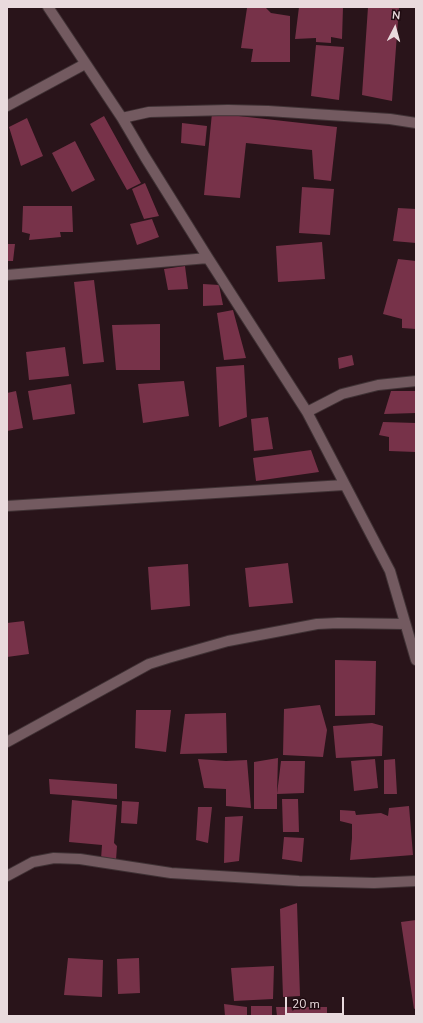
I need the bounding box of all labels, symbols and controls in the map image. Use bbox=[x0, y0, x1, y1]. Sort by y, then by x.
north arrow bbox=[375, 8, 415, 48]
text: N bbox=[391, 8, 401, 23]
scale bar bbox=[287, 989, 346, 1015]
text: 20 m bbox=[292, 996, 320, 1012]

